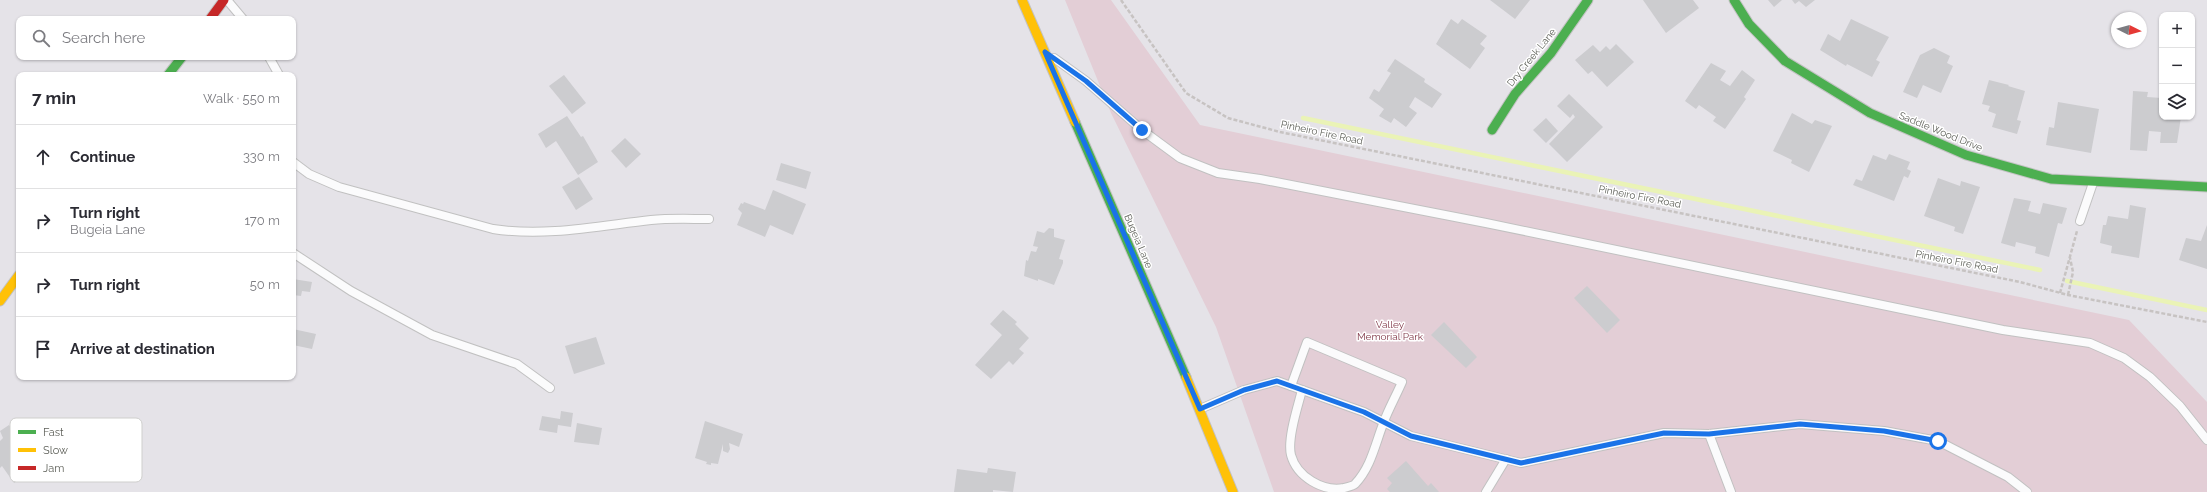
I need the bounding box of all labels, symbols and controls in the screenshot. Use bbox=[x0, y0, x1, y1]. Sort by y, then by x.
north arrow bbox=[2111, 12, 2147, 48]
map controls bbox=[2159, 12, 2195, 120]
button: + bbox=[2159, 12, 2195, 48]
search box bbox=[16, 16, 296, 60]
street label: Dry Creek Lane bbox=[1505, 26, 1558, 88]
icon: search bbox=[30, 27, 52, 49]
text: Search here bbox=[62, 29, 145, 47]
button: − bbox=[2159, 48, 2195, 84]
button: layers bbox=[2159, 84, 2195, 120]
text: 7 min bbox=[32, 88, 76, 108]
text: Walk · 550 m bbox=[203, 91, 280, 106]
street label: Saddle Wood Drive bbox=[1897, 110, 1984, 153]
street label: Pinheiro Fire Road bbox=[1280, 118, 1364, 147]
route end bbox=[1133, 121, 1151, 139]
icon: ahead bbox=[32, 146, 54, 168]
text: Continue bbox=[70, 148, 135, 166]
text: 330 m bbox=[243, 149, 280, 164]
street label: Pinheiro Fire Road bbox=[1598, 183, 1682, 210]
text: Turn right bbox=[70, 204, 140, 222]
icon: right bbox=[32, 210, 54, 232]
street label: Bugeia Lane bbox=[1122, 212, 1155, 270]
text: 170 m bbox=[244, 213, 280, 228]
text: Bugeia Lane bbox=[70, 222, 145, 237]
street label: Pinheiro Fire Road bbox=[1915, 248, 1999, 275]
icon: right bbox=[32, 274, 54, 296]
text: Turn right bbox=[70, 276, 140, 294]
text: 50 m bbox=[250, 277, 280, 292]
park label: Valley Memorial Park bbox=[1357, 319, 1424, 342]
icon: arrive bbox=[32, 338, 54, 360]
text: Arrive at destination bbox=[70, 340, 215, 358]
legend bbox=[10, 418, 142, 482]
text: Fast bbox=[43, 426, 64, 439]
route start bbox=[1929, 432, 1947, 450]
text: Slow bbox=[43, 444, 68, 457]
text: Jam bbox=[43, 462, 64, 475]

